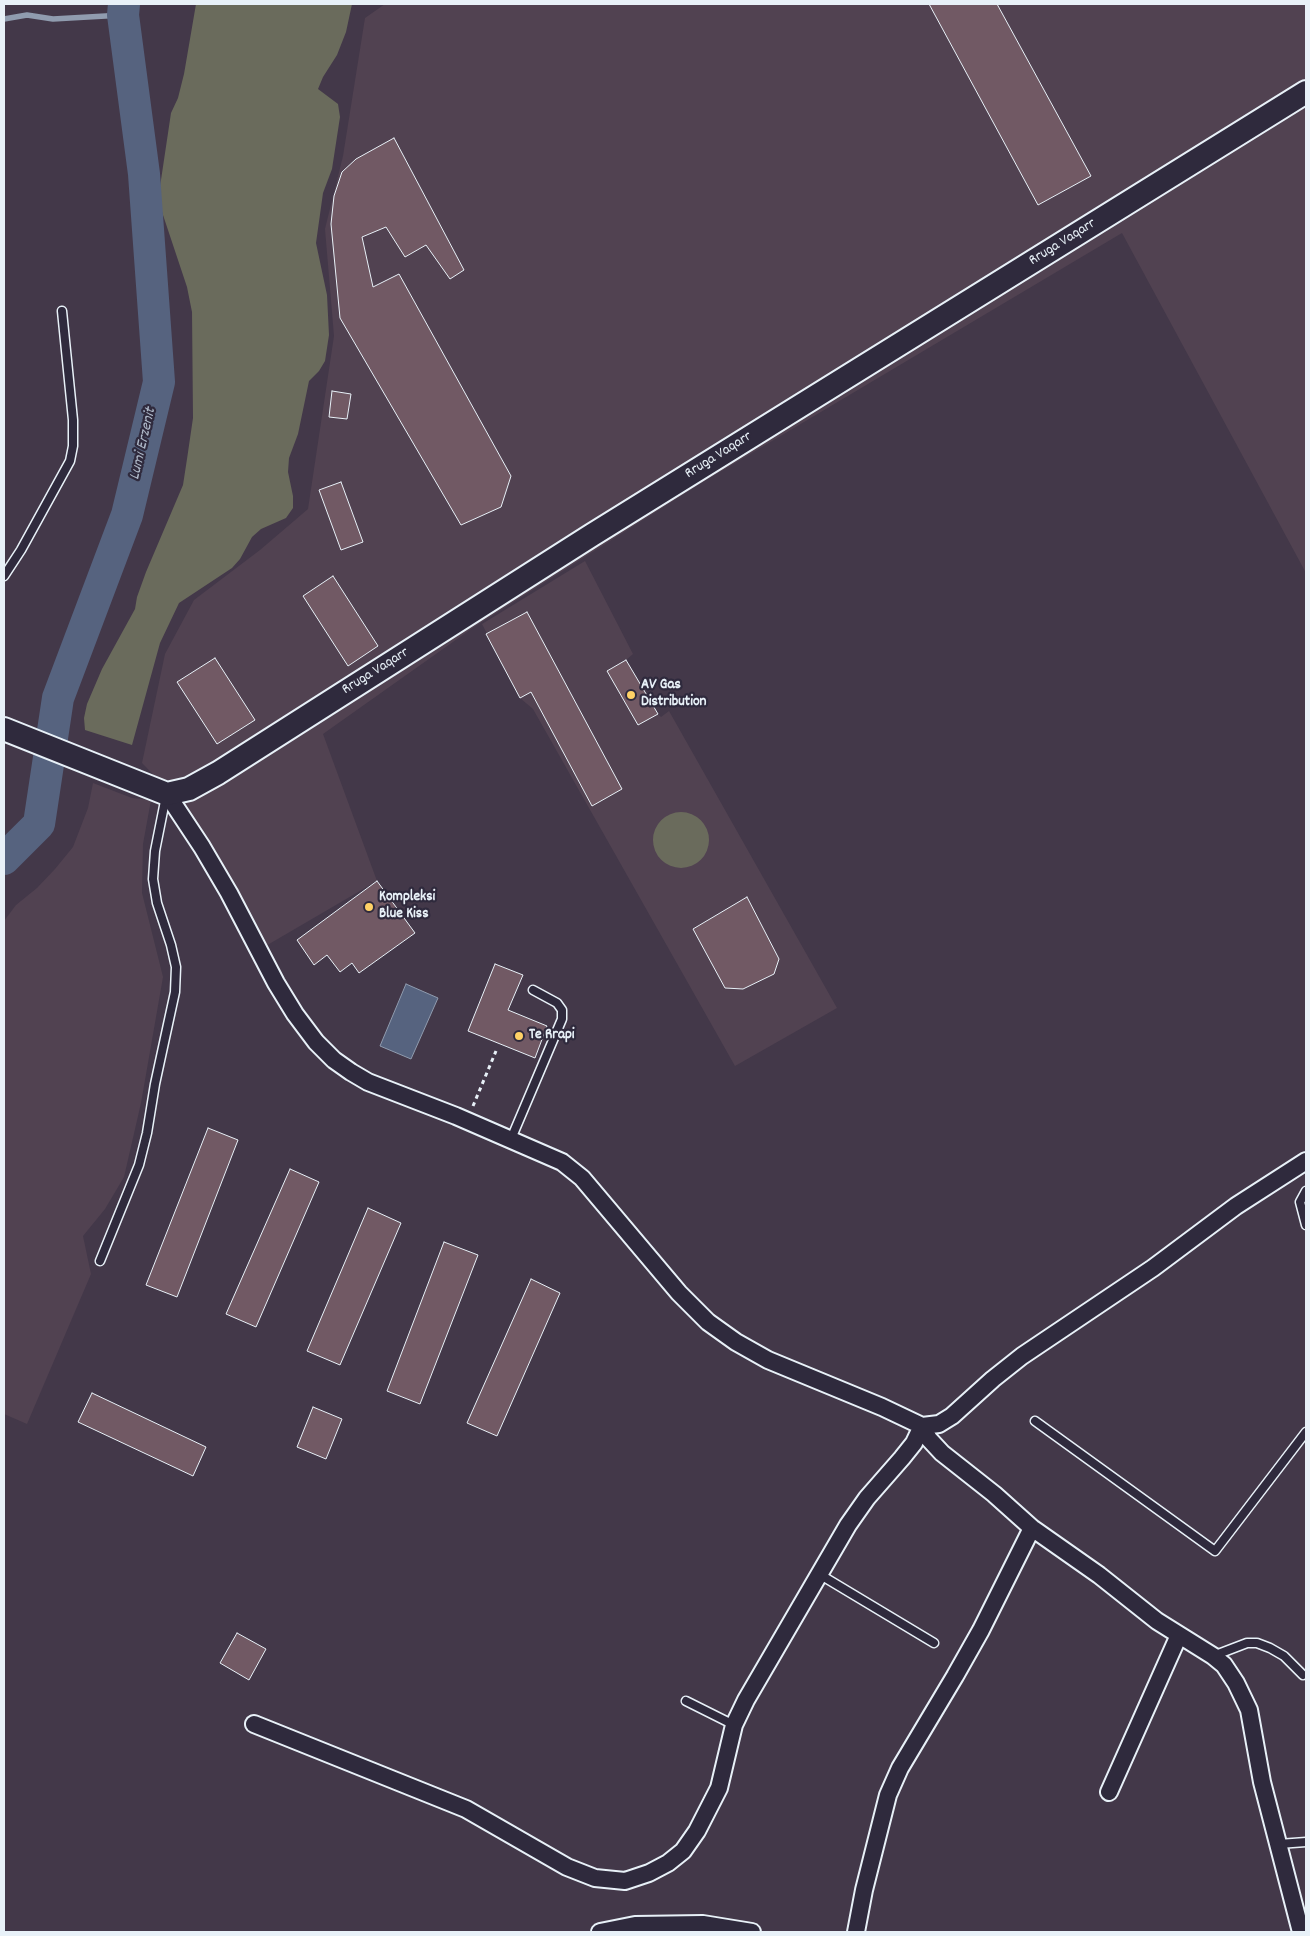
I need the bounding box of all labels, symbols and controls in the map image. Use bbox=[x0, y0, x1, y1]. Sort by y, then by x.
street label: Rruga Vaqarr bbox=[1026, 215, 1100, 271]
water label: Lumi Erzenit bbox=[126, 406, 162, 482]
street label: Rruga Vaqarr bbox=[682, 428, 756, 484]
street label: Rruga Vaqarr bbox=[339, 644, 413, 700]
place label: AV Gas Distribution bbox=[641, 677, 706, 712]
marker: AV Gas Distribution bbox=[625, 689, 637, 701]
place label: Kompleksi Blue Kiss bbox=[379, 889, 435, 924]
marker: Kompleksi Blue Kiss bbox=[363, 901, 375, 913]
place label: Te Rrapi bbox=[529, 1027, 575, 1045]
marker: Te Rrapi bbox=[513, 1030, 525, 1042]

